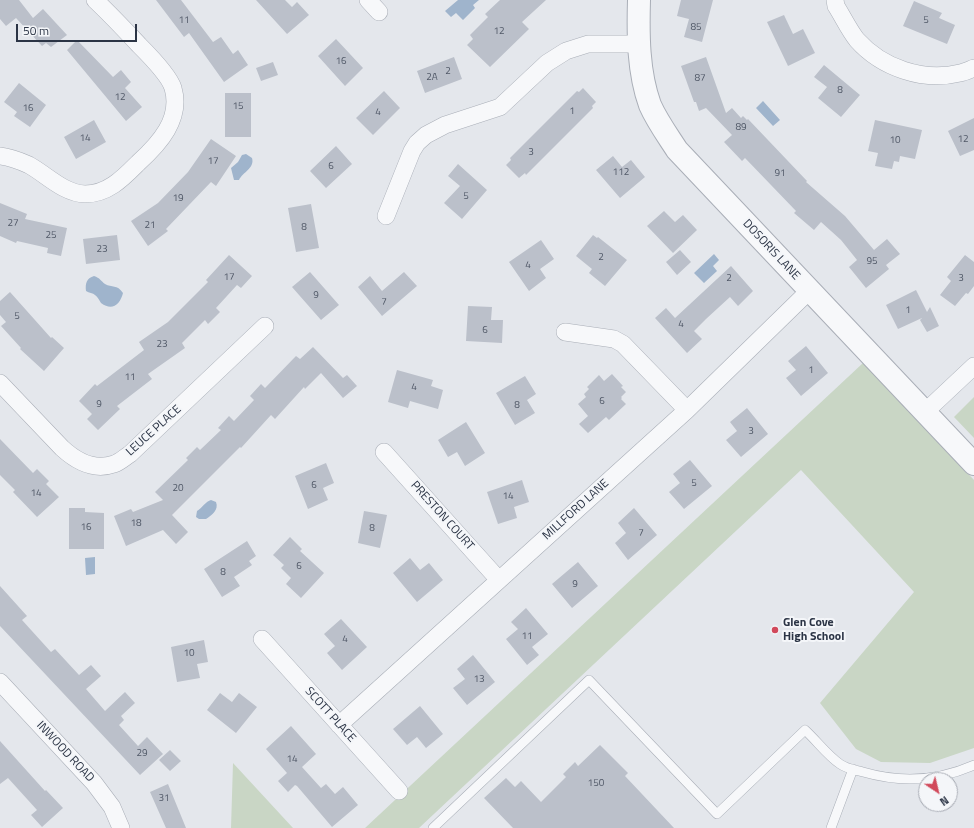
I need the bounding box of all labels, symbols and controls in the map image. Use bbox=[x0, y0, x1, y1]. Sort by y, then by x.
house number: 11 bbox=[178, 15, 190, 27]
house number: 5 bbox=[923, 15, 929, 27]
scale bar bbox=[18, 16, 139, 42]
text: 50 m bbox=[23, 21, 49, 40]
house number: 85 bbox=[690, 22, 702, 34]
house number: 12 bbox=[493, 26, 505, 38]
house number: 16 bbox=[335, 56, 347, 68]
house number: 2 bbox=[445, 66, 451, 78]
house number: 2A bbox=[426, 72, 438, 84]
house number: 87 bbox=[694, 73, 706, 85]
house number: 8 bbox=[837, 85, 843, 97]
house number: 12 bbox=[114, 92, 126, 104]
house number: 15 bbox=[232, 101, 244, 113]
house number: 16 bbox=[22, 103, 34, 115]
house number: 1 bbox=[569, 106, 575, 118]
house number: 4 bbox=[375, 107, 381, 119]
house number: 89 bbox=[735, 122, 747, 134]
house number: 14 bbox=[79, 133, 91, 145]
house number: 12 bbox=[957, 134, 969, 146]
house number: 10 bbox=[889, 135, 901, 147]
house number: 3 bbox=[528, 147, 534, 159]
house number: 17 bbox=[207, 156, 219, 168]
house number: 6 bbox=[328, 161, 334, 173]
house number: 112 bbox=[613, 167, 629, 179]
house number: 91 bbox=[774, 168, 786, 180]
house number: 5 bbox=[463, 191, 469, 203]
house number: 19 bbox=[172, 193, 184, 205]
street label: DOSORIS LANE bbox=[739, 217, 803, 283]
house number: 27 bbox=[7, 218, 19, 230]
house number: 21 bbox=[144, 220, 156, 232]
house number: 8 bbox=[301, 222, 307, 234]
house number: 25 bbox=[45, 230, 57, 242]
house number: 23 bbox=[96, 244, 108, 256]
house number: 2 bbox=[598, 252, 604, 264]
house number: 95 bbox=[866, 256, 878, 268]
house number: 4 bbox=[525, 260, 531, 272]
house number: 17 bbox=[223, 272, 235, 284]
house number: 2 bbox=[726, 273, 732, 285]
house number: 3 bbox=[958, 273, 964, 285]
house number: 9 bbox=[313, 290, 319, 302]
house number: 7 bbox=[381, 297, 387, 309]
house number: 1 bbox=[905, 305, 911, 317]
house number: 5 bbox=[14, 311, 20, 323]
house number: 4 bbox=[678, 319, 684, 331]
house number: 6 bbox=[482, 325, 488, 337]
house number: 23 bbox=[156, 339, 168, 351]
house number: 1 bbox=[808, 365, 814, 377]
house number: 11 bbox=[124, 372, 136, 384]
house number: 4 bbox=[411, 382, 417, 394]
house number: 6 bbox=[599, 396, 605, 408]
house number: 9 bbox=[96, 399, 102, 411]
house number: 8 bbox=[514, 400, 520, 412]
street label: LEUCE PLACE bbox=[124, 403, 184, 459]
house number: 3 bbox=[748, 426, 754, 438]
street label: MILLFORD LANE bbox=[540, 477, 612, 543]
street label: PRESTON COURT bbox=[407, 478, 477, 554]
house number: 5 bbox=[691, 478, 697, 490]
house number: 6 bbox=[311, 480, 317, 492]
house number: 20 bbox=[172, 483, 184, 495]
house number: 14 bbox=[30, 488, 42, 500]
house number: 14 bbox=[502, 491, 514, 503]
house number: 18 bbox=[130, 518, 142, 530]
house number: 16 bbox=[80, 522, 92, 534]
house number: 8 bbox=[369, 523, 375, 535]
house number: 7 bbox=[638, 528, 644, 540]
house number: 6 bbox=[296, 561, 302, 573]
house number: 8 bbox=[220, 567, 226, 579]
house number: 9 bbox=[572, 579, 578, 591]
place label: Glen Cove High School bbox=[783, 616, 844, 644]
marker: Glen Cove High School bbox=[770, 625, 780, 635]
house number: 11 bbox=[521, 631, 533, 643]
house number: 4 bbox=[342, 634, 348, 646]
house number: 10 bbox=[183, 648, 195, 660]
house number: 13 bbox=[473, 674, 485, 686]
street label: SCOTT PLACE bbox=[302, 685, 358, 745]
street label: INWOOD ROAD bbox=[33, 719, 97, 785]
house number: 29 bbox=[136, 748, 148, 760]
house number: 14 bbox=[286, 754, 298, 766]
north arrow bbox=[918, 772, 958, 812]
house number: 150 bbox=[588, 778, 604, 790]
text: N bbox=[937, 792, 952, 810]
house number: 31 bbox=[158, 793, 170, 805]

